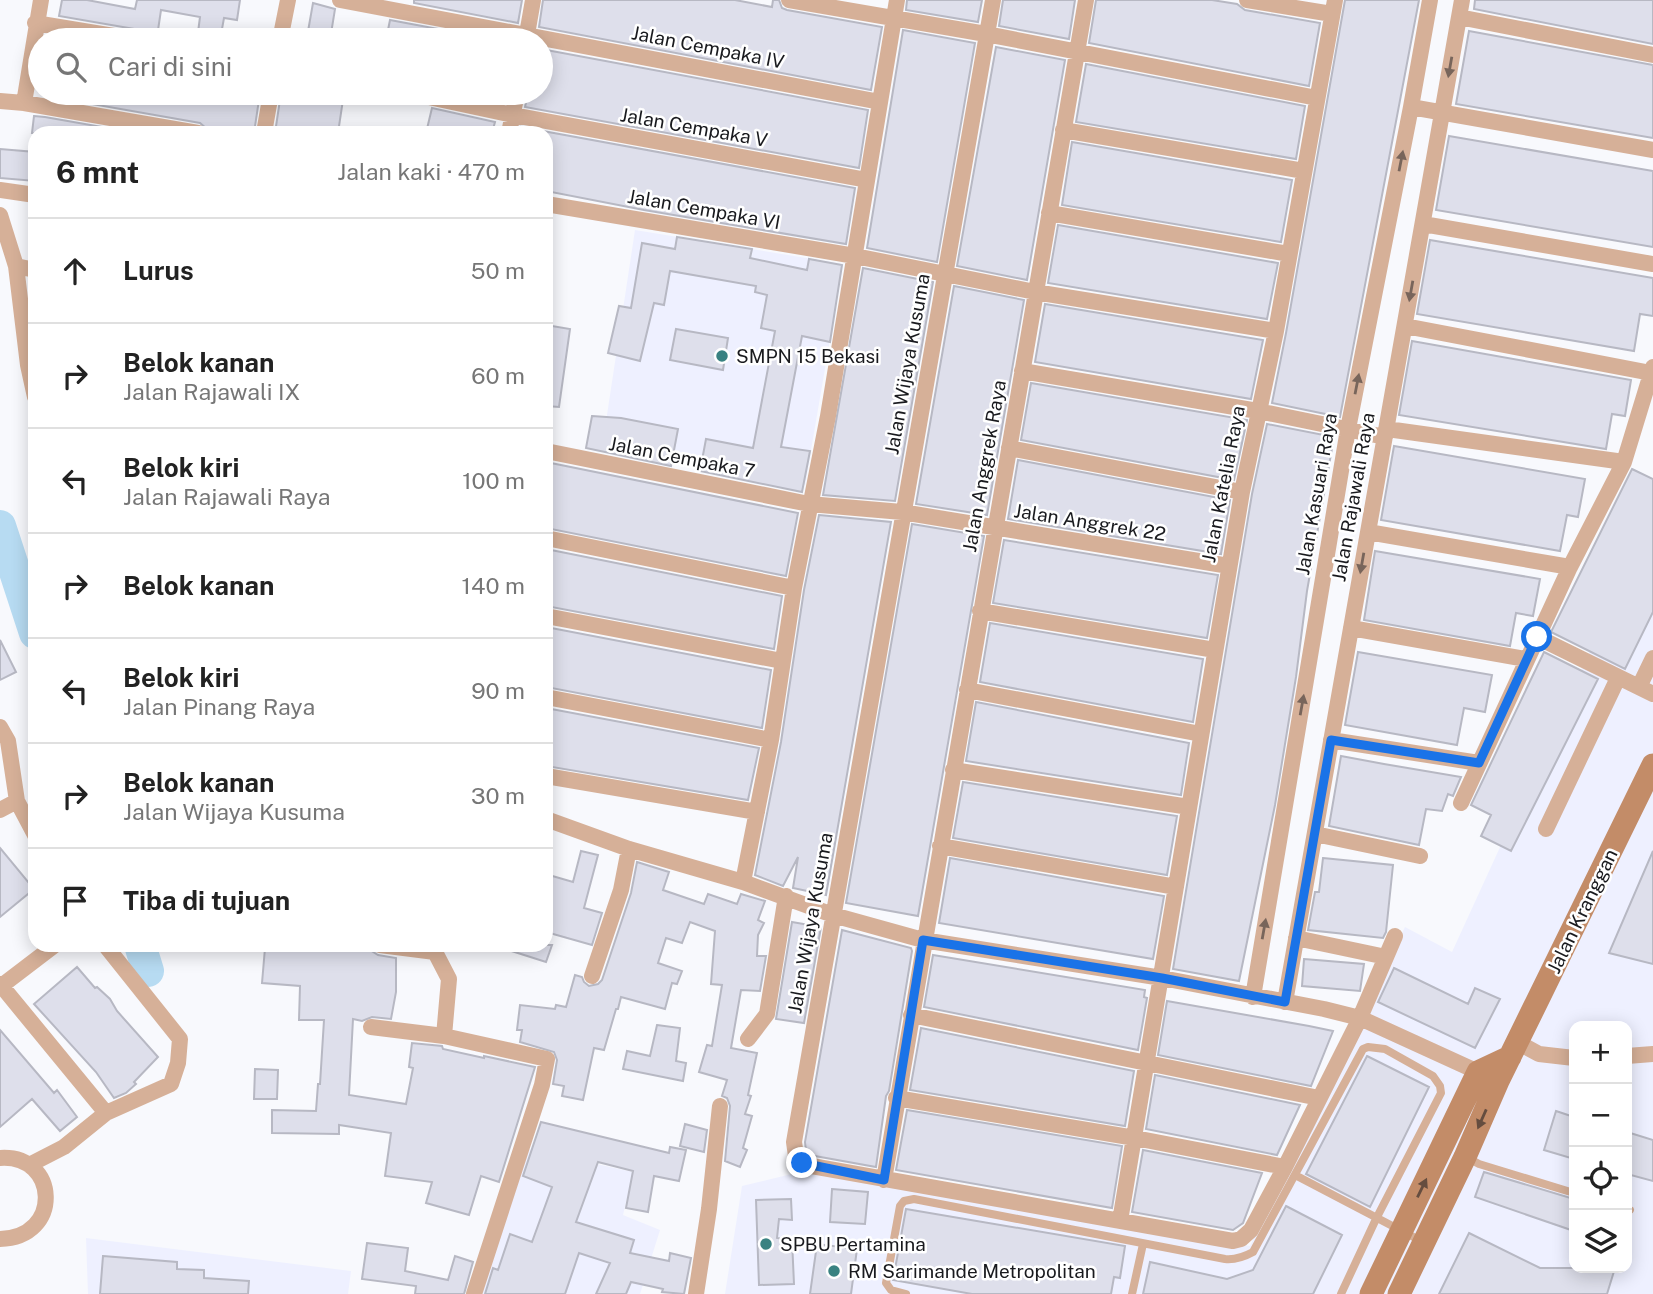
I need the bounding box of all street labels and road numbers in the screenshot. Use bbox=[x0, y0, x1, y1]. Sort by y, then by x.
street label: Jalan Cempaka IV bbox=[630, 21, 787, 73]
street label: Jalan Cempaka V bbox=[618, 103, 770, 151]
street label: Jalan Cempaka VI bbox=[626, 185, 782, 233]
street label: Jalan Wijaya Kusuma bbox=[880, 272, 934, 456]
street label: Jalan Anggrek Raya bbox=[958, 378, 1010, 554]
street label: Jalan Katelia Raya bbox=[1197, 404, 1249, 564]
street label: Jalan Kasuari Raya bbox=[1291, 411, 1341, 577]
street label: Jalan Rajawali Raya bbox=[1327, 411, 1379, 583]
street label: Jalan Cempaka 7 bbox=[607, 432, 757, 482]
street label: Jalan Anggrek 22 bbox=[1012, 499, 1168, 545]
street label: Jalan Wijaya Kusuma bbox=[783, 831, 837, 1015]
street label: Jalan Kranggan bbox=[1542, 845, 1622, 977]

